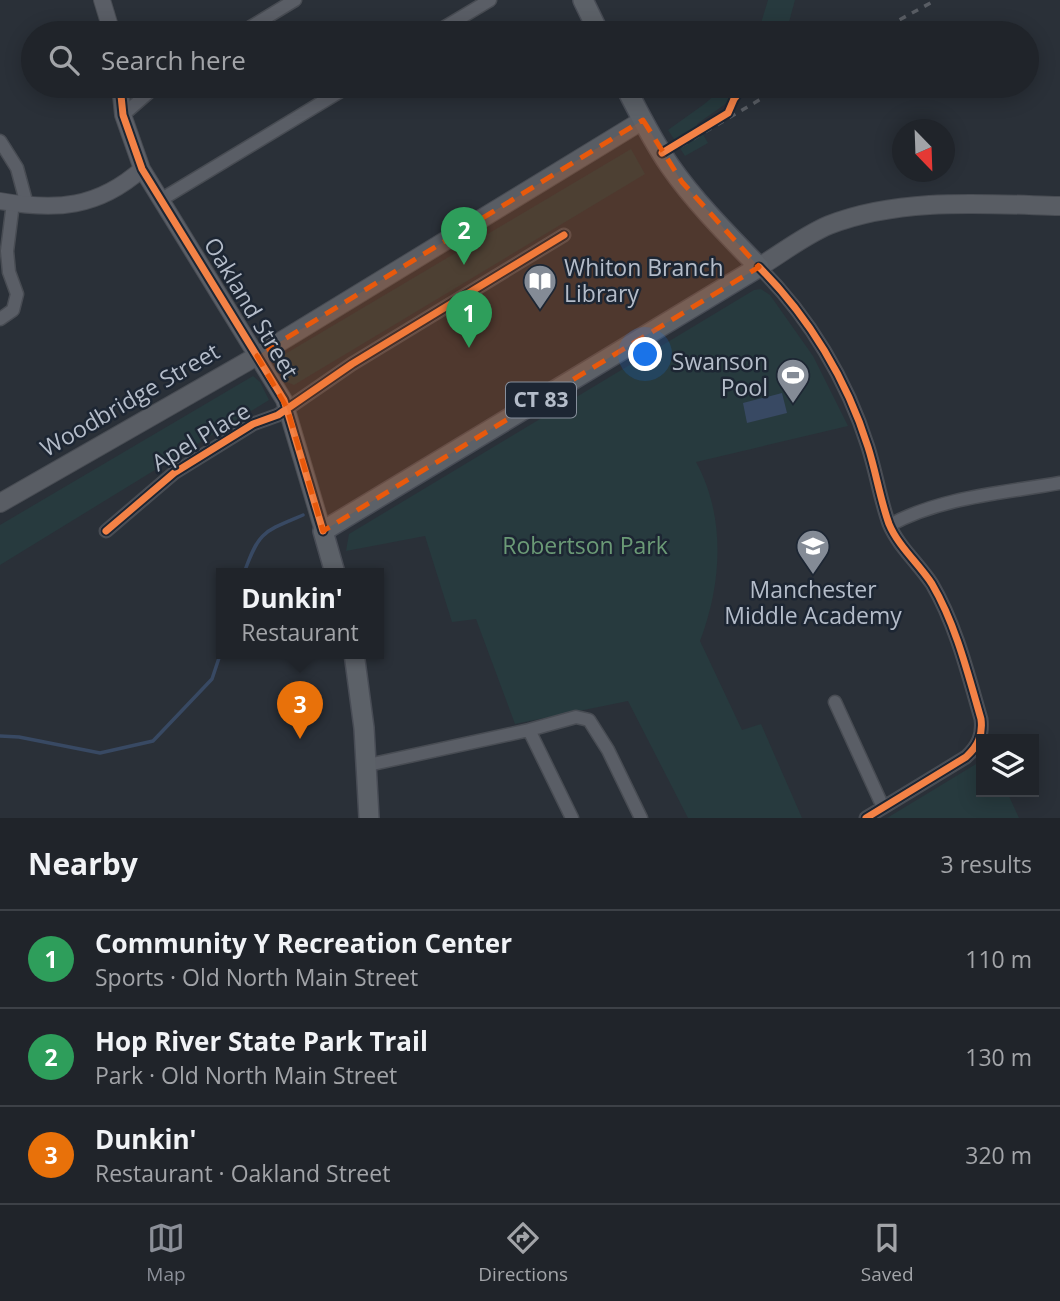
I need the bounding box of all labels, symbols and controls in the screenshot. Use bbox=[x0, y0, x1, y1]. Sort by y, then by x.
search box bbox=[21, 21, 1039, 98]
icon: search bbox=[45, 41, 83, 79]
text: Search here bbox=[101, 42, 246, 78]
north arrow bbox=[892, 119, 955, 182]
pin: 2 bbox=[441, 207, 487, 265]
street label: Oakland Street bbox=[197, 231, 307, 384]
place label: Whiton Branch Library bbox=[564, 251, 724, 309]
library icon: Whiton Branch Library bbox=[521, 262, 559, 311]
pin: 1 bbox=[446, 290, 492, 348]
street label: Woodbridge Street bbox=[34, 335, 225, 463]
your location bbox=[628, 337, 662, 371]
place label: Swanson Pool bbox=[672, 345, 768, 403]
sports icon: Swanson Pool bbox=[774, 356, 812, 405]
road number: CT 83 bbox=[506, 382, 576, 418]
street label: Apel Place bbox=[145, 394, 256, 478]
school or university icon: Manchester Middle Academy bbox=[794, 527, 832, 576]
park label: Robertson Park bbox=[502, 529, 668, 561]
popup bbox=[216, 568, 384, 659]
place label: Manchester Middle Academy bbox=[724, 573, 902, 631]
text: Dunkin' bbox=[241, 580, 343, 616]
text: Restaurant bbox=[241, 616, 359, 648]
pin: 3 bbox=[277, 681, 323, 739]
map controls bbox=[976, 734, 1039, 797]
button: layers bbox=[976, 734, 1039, 797]
text: Nearby bbox=[28, 843, 138, 884]
text: 3 results bbox=[941, 848, 1032, 880]
text: Community Y Recreation Center bbox=[95, 925, 512, 961]
text: 1 bbox=[44, 943, 58, 975]
text: 110 m bbox=[965, 943, 1032, 975]
text: Sports · Old North Main Street bbox=[95, 961, 418, 993]
text: Hop River State Park Trail bbox=[95, 1023, 428, 1059]
text: 2 bbox=[44, 1041, 58, 1073]
text: 130 m bbox=[965, 1041, 1032, 1073]
text: Park · Old North Main Street bbox=[95, 1059, 397, 1091]
text: Dunkin' bbox=[95, 1121, 197, 1157]
text: 3 bbox=[44, 1139, 58, 1171]
text: 320 m bbox=[965, 1139, 1032, 1171]
text: Restaurant · Oakland Street bbox=[95, 1157, 390, 1189]
tab: Map bbox=[146, 1219, 186, 1287]
tab: Directions bbox=[478, 1219, 568, 1287]
tab: Saved bbox=[861, 1219, 914, 1287]

